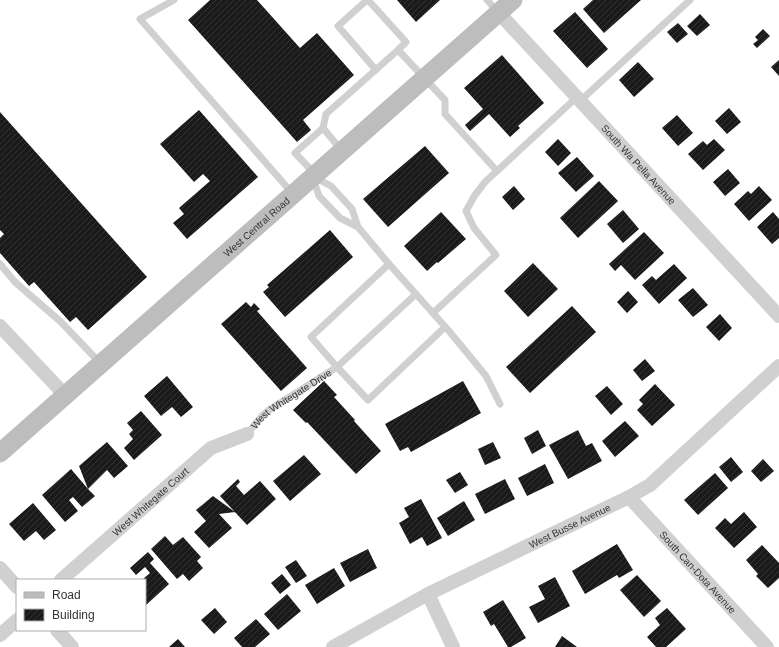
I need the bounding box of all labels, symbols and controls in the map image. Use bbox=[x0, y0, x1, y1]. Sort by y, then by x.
street label: South Wa Pella Avenue bbox=[599, 122, 678, 207]
street label: West Central Road bbox=[221, 195, 292, 259]
street label: West Whitegate Drive bbox=[249, 367, 334, 431]
street label: West Whitegate Court bbox=[110, 465, 191, 538]
street label: West Busse Avenue bbox=[527, 502, 613, 550]
street label: South Can-Dota Avenue bbox=[657, 529, 739, 616]
legend bbox=[16, 579, 146, 631]
text: Road bbox=[52, 588, 81, 602]
text: Building bbox=[52, 608, 95, 622]

